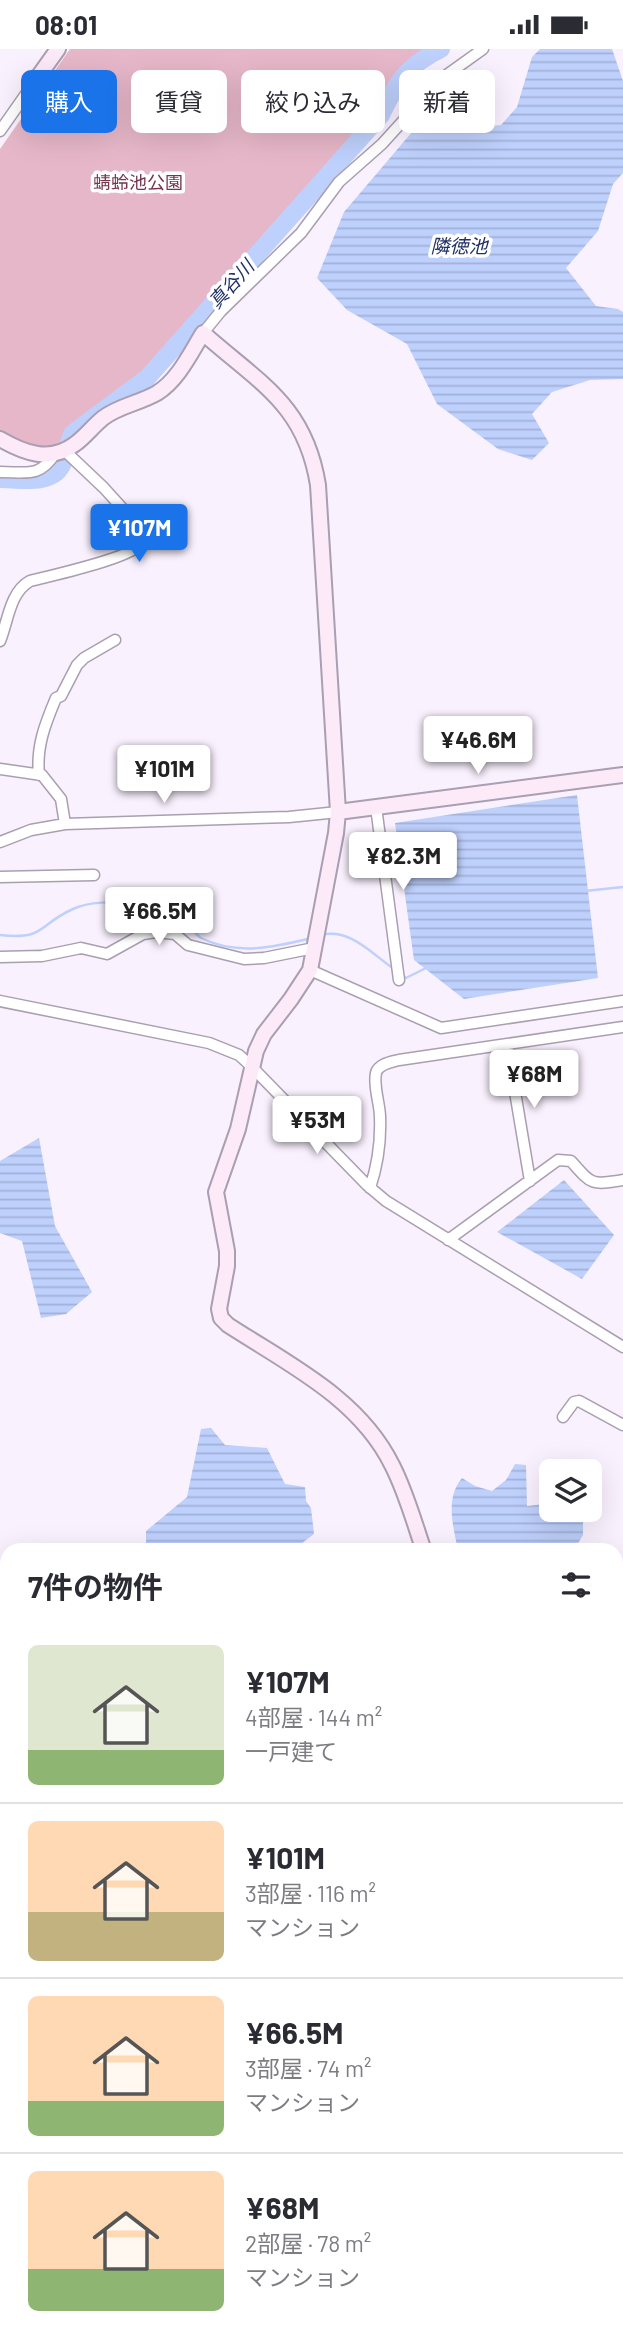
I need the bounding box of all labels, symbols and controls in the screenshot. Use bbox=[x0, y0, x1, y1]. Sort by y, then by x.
text: 08:01 bbox=[35, 9, 97, 40]
chip: 購入 bbox=[21, 70, 117, 133]
chip: 賃貸 bbox=[131, 70, 227, 133]
chip: 絞り込み bbox=[241, 70, 385, 133]
chip: 新着 bbox=[399, 70, 495, 133]
park label: 蜻蛉池公園 bbox=[93, 171, 183, 193]
water label: 隣徳池 bbox=[430, 234, 489, 257]
water label: 真谷川 bbox=[203, 253, 260, 313]
pin: ¥107M bbox=[90, 505, 188, 564]
text: ¥107M bbox=[107, 513, 171, 541]
pin: ¥46.6M bbox=[421, 717, 535, 776]
text: ¥46.6M bbox=[439, 725, 517, 753]
pin: ¥101M bbox=[115, 745, 213, 805]
text: ¥101M bbox=[133, 754, 195, 782]
pin: ¥82.3M bbox=[346, 833, 460, 892]
text: ¥82.3M bbox=[365, 841, 441, 869]
pin: ¥66.5M bbox=[102, 887, 216, 947]
text: ¥66.5M bbox=[121, 896, 197, 924]
pin: ¥68M bbox=[493, 1051, 575, 1110]
text: ¥68M bbox=[505, 1059, 563, 1087]
pin: ¥53M bbox=[276, 1097, 358, 1156]
text: ¥53M bbox=[288, 1105, 346, 1133]
map controls bbox=[539, 1459, 602, 1522]
button: layers bbox=[539, 1459, 602, 1522]
icon: filters bbox=[557, 1566, 595, 1604]
text: 7件の物件 bbox=[28, 1568, 163, 1604]
text: ¥107M bbox=[245, 1663, 330, 1699]
icon: home bbox=[84, 1673, 168, 1757]
text: 4部屋 · 144 m² bbox=[245, 1703, 382, 1731]
text: 一戸建て bbox=[245, 1737, 337, 1765]
text: ¥101M bbox=[245, 1839, 325, 1875]
icon: home bbox=[84, 1849, 168, 1933]
text: 3部屋 · 116 m² bbox=[245, 1879, 376, 1907]
text: マンション bbox=[245, 1913, 360, 1941]
text: ¥66.5M bbox=[245, 2014, 344, 2050]
icon: home bbox=[84, 2024, 168, 2108]
text: 3部屋 · 74 m² bbox=[245, 2054, 372, 2082]
text: マンション bbox=[245, 2088, 360, 2116]
text: ¥68M bbox=[245, 2189, 319, 2225]
icon: home bbox=[84, 2199, 168, 2283]
text: 2部屋 · 78 m² bbox=[245, 2229, 371, 2257]
text: マンション bbox=[245, 2263, 360, 2291]

